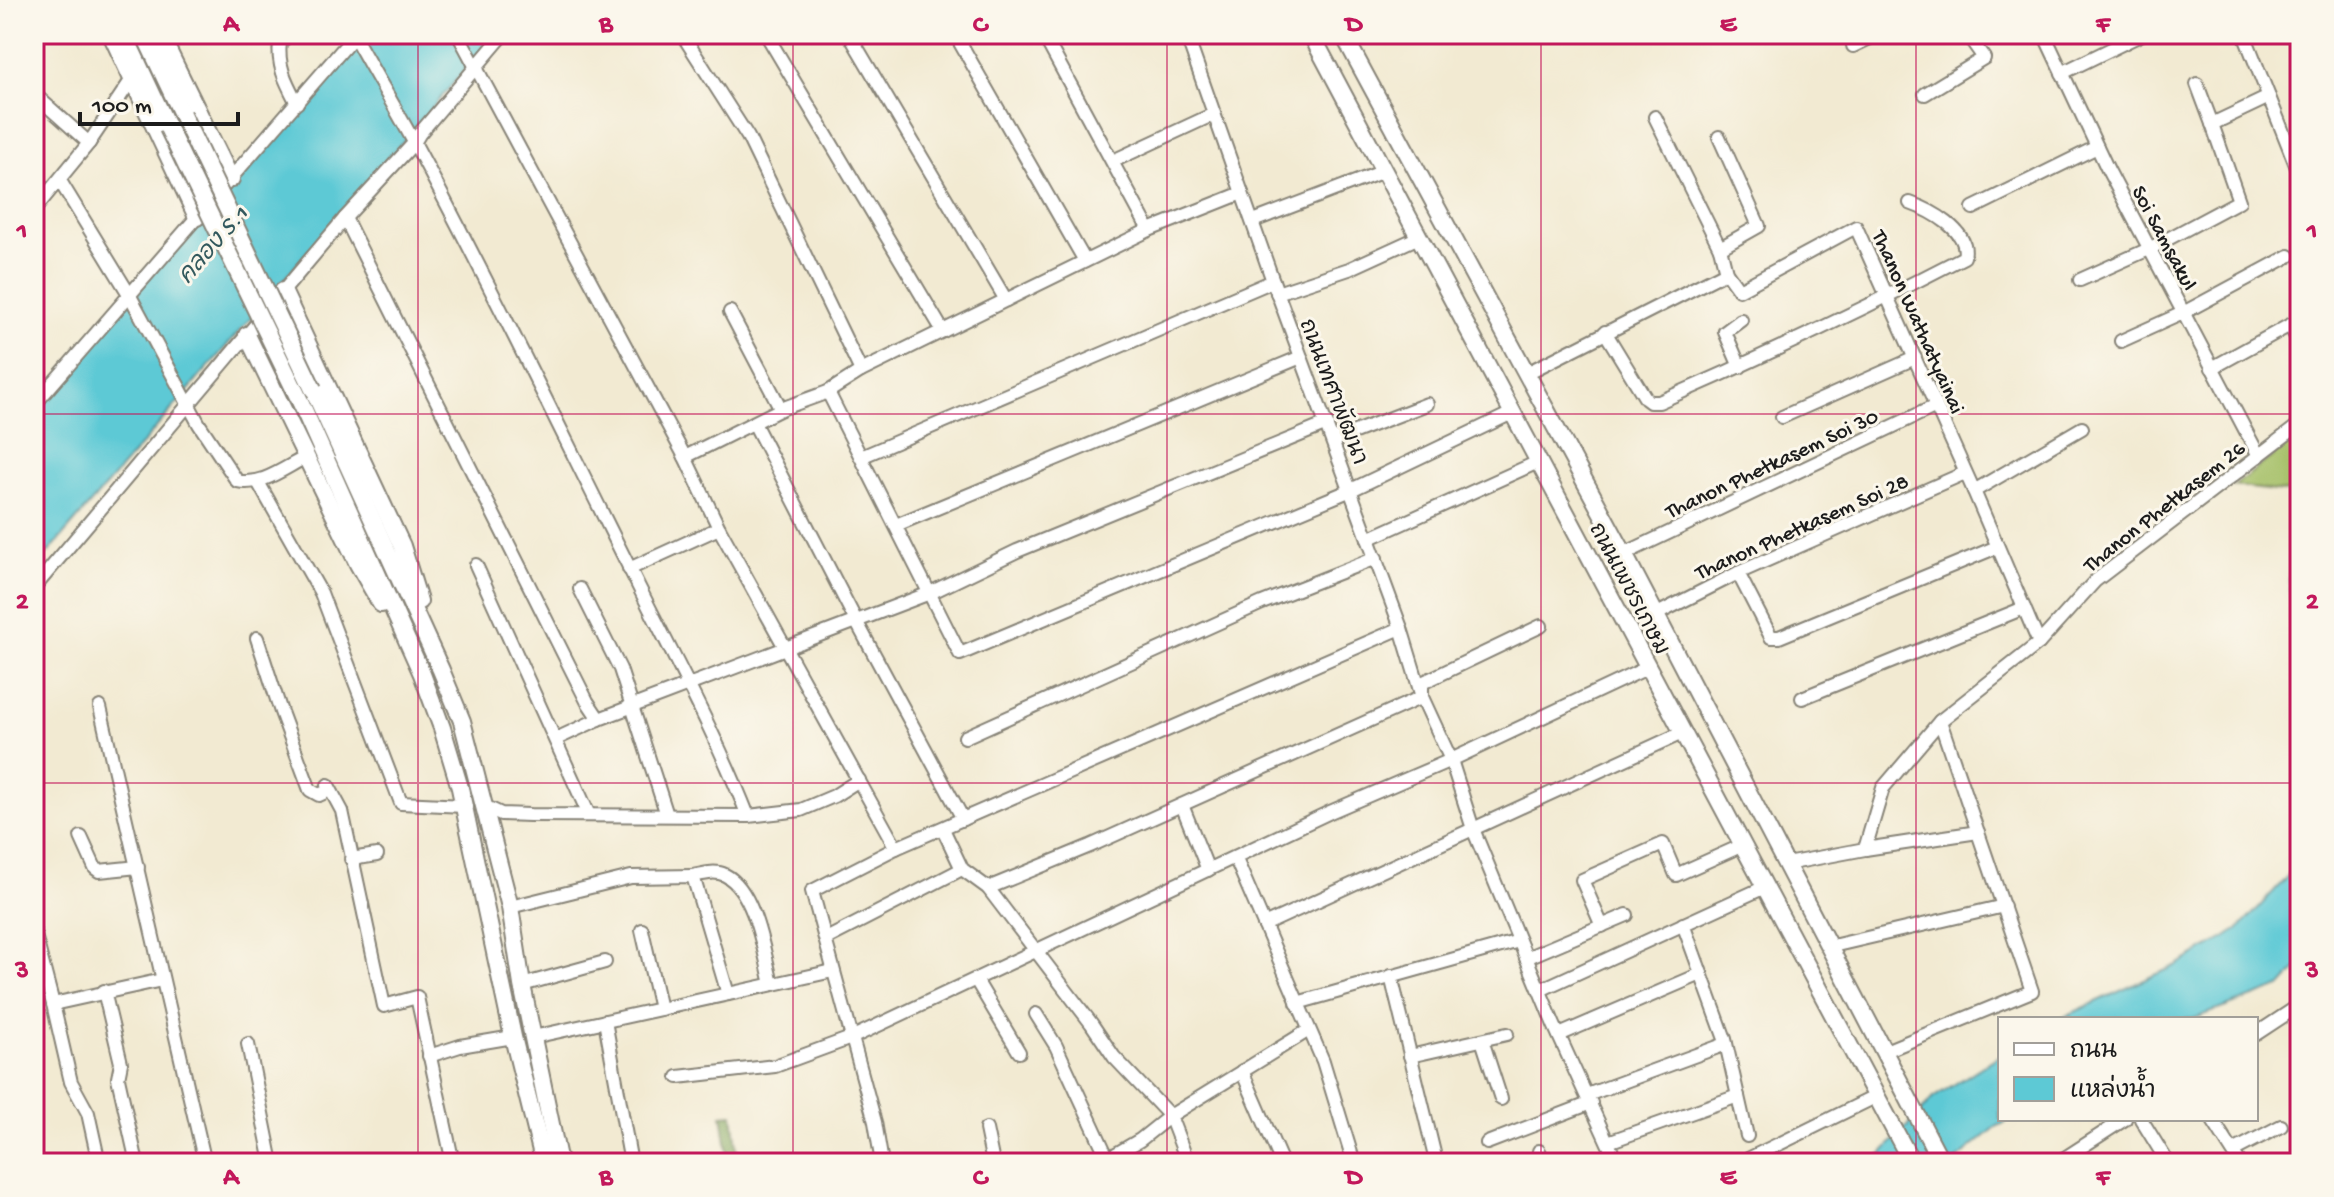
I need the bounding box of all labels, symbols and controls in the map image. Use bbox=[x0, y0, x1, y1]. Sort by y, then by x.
text: A bbox=[222, 11, 240, 42]
text: B bbox=[598, 11, 614, 42]
text: C bbox=[973, 11, 990, 42]
text: D bbox=[1344, 11, 1364, 42]
text: E bbox=[1720, 11, 1738, 42]
text: F bbox=[2095, 11, 2111, 42]
scale bar bbox=[80, 76, 238, 126]
text: 100 m bbox=[91, 93, 152, 122]
street label: Soi Samsakul bbox=[2124, 182, 2201, 296]
water label: คลอง ร.1 bbox=[173, 201, 256, 291]
text: 1 bbox=[16, 218, 27, 249]
text: 1 bbox=[2306, 218, 2317, 249]
street label: Thanon Wathatyainai bbox=[1863, 225, 1969, 418]
street label: ถนนเทศาพัฒนา bbox=[1292, 315, 1374, 469]
street label: Thanon Phetkasem Soi 30 bbox=[1660, 405, 1883, 527]
street label: Thanon Phetkasem 26 bbox=[2078, 436, 2252, 581]
street label: Thanon Phetkasem Soi 28 bbox=[1690, 470, 1913, 588]
street label: ถนนเพชรเกษม bbox=[1582, 519, 1673, 661]
text: 2 bbox=[16, 588, 29, 619]
text: 2 bbox=[2306, 588, 2319, 619]
text: 3 bbox=[14, 957, 29, 988]
text: 3 bbox=[2304, 957, 2319, 988]
legend bbox=[1998, 1017, 2258, 1121]
text: ถนน bbox=[2070, 1038, 2117, 1067]
text: แหล่งน้ำ bbox=[2070, 1066, 2156, 1107]
text: A bbox=[222, 1164, 240, 1195]
text: B bbox=[598, 1164, 614, 1195]
text: C bbox=[973, 1164, 990, 1195]
text: D bbox=[1344, 1164, 1364, 1195]
text: E bbox=[1720, 1164, 1738, 1195]
text: F bbox=[2095, 1164, 2111, 1195]

